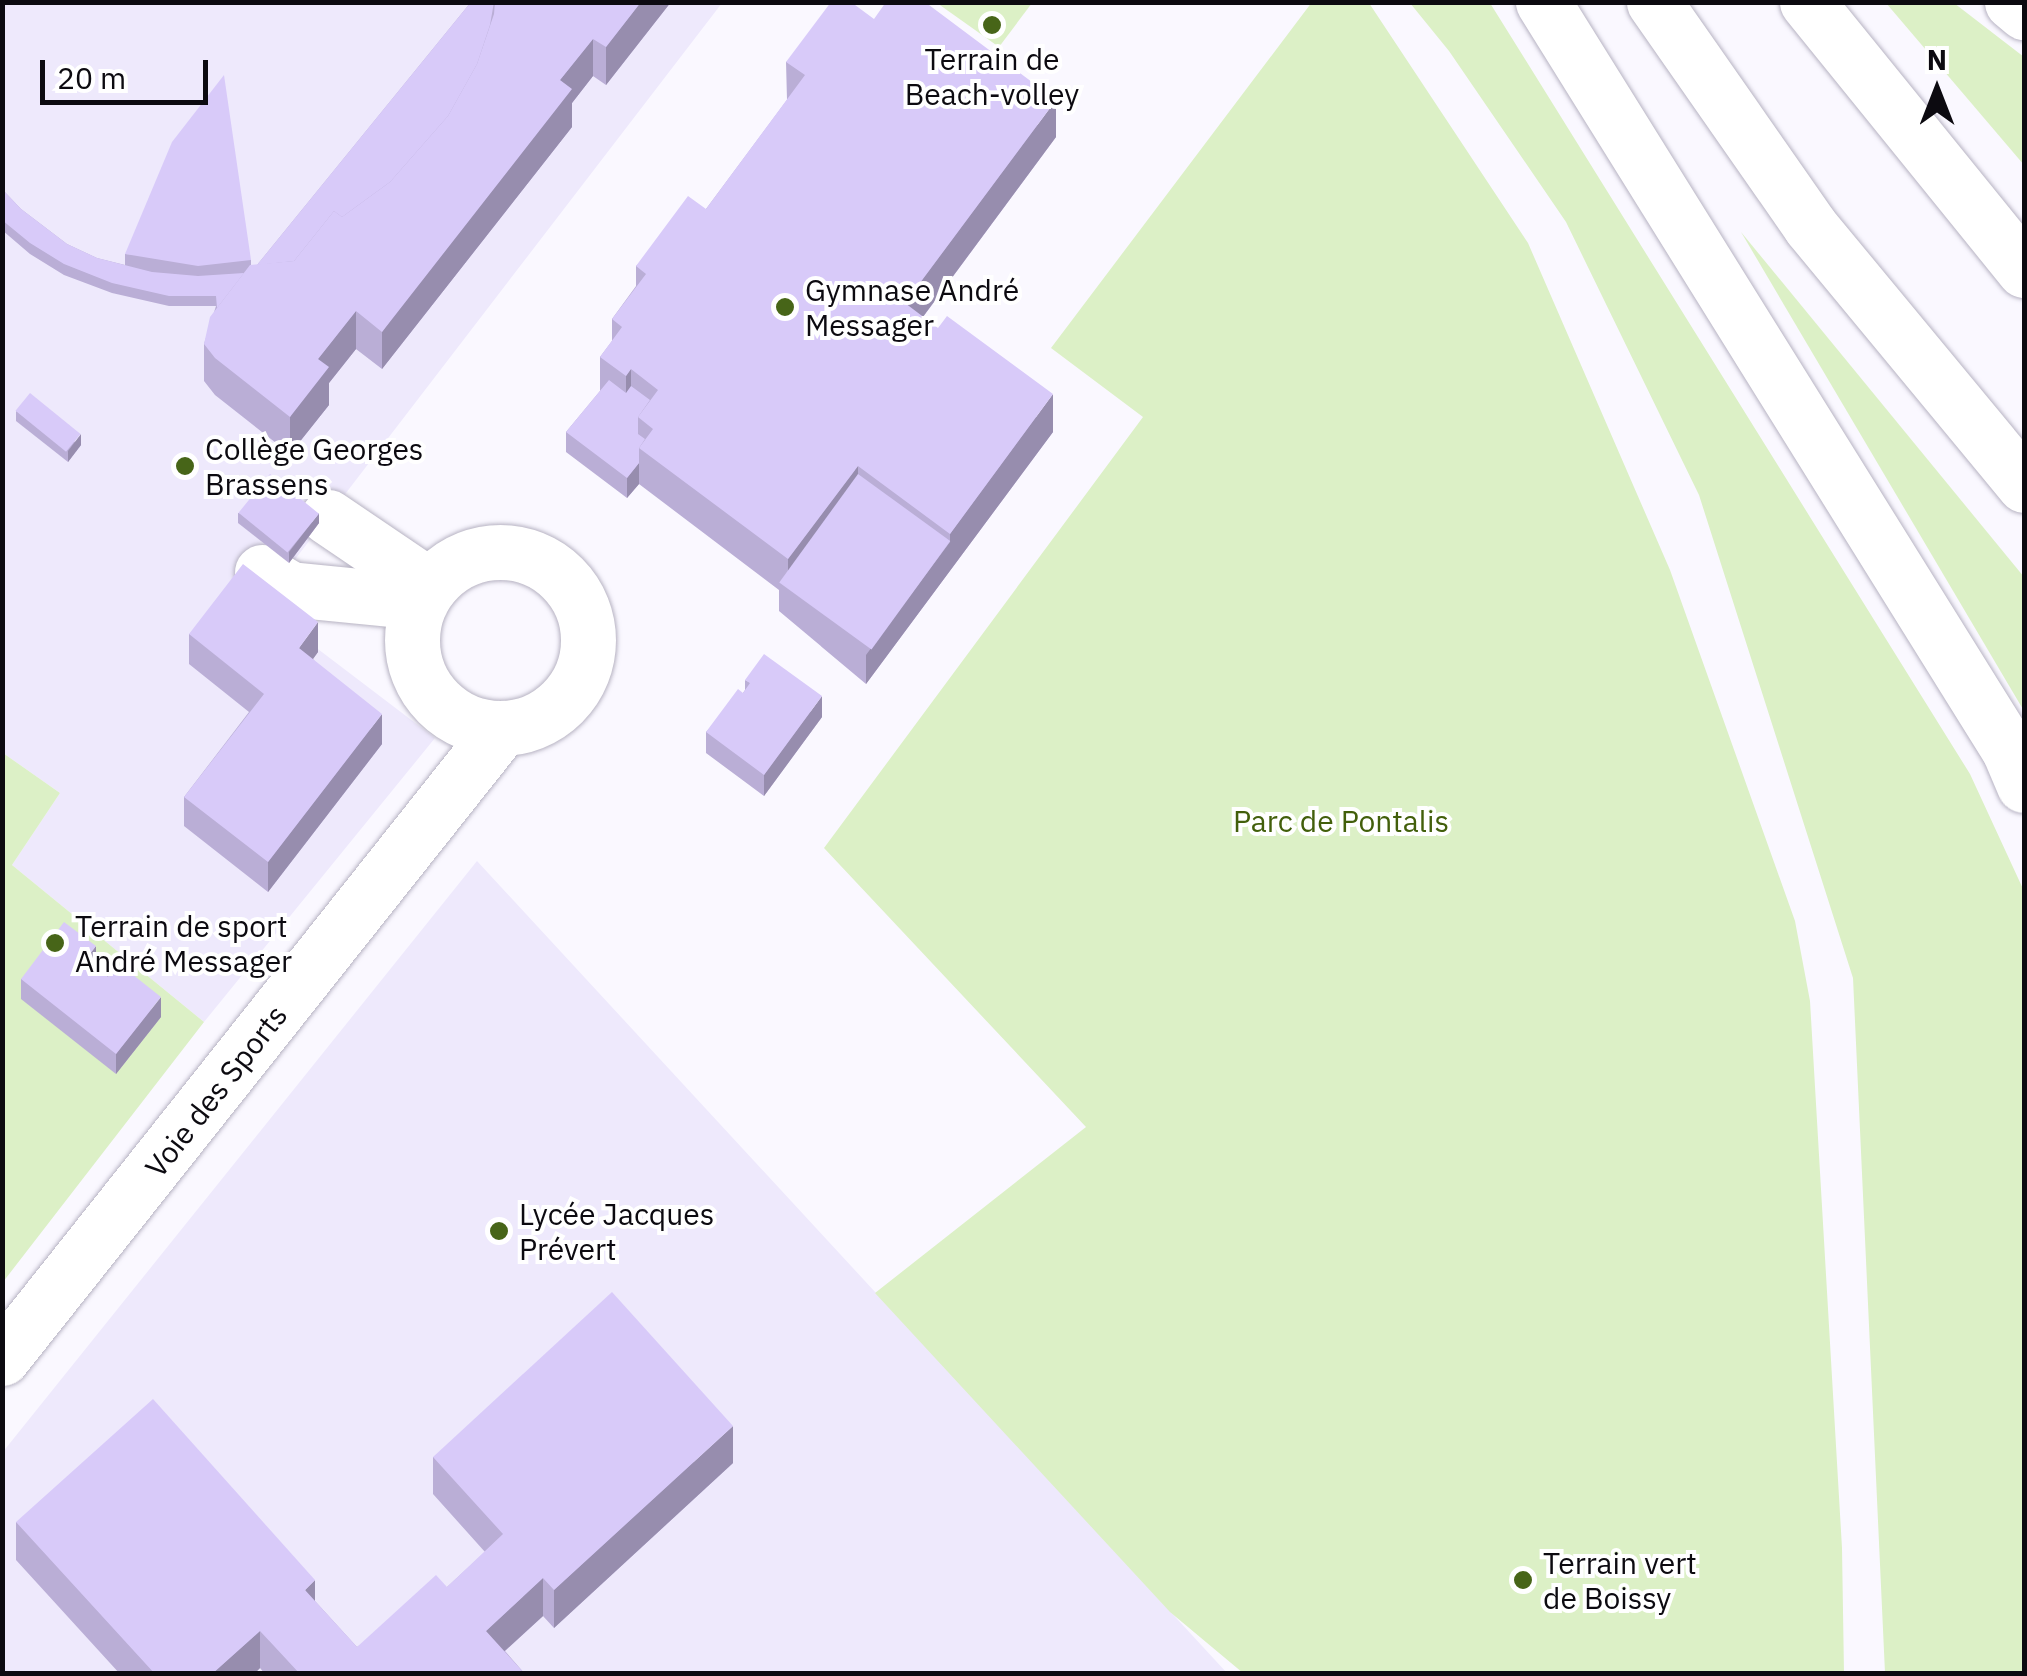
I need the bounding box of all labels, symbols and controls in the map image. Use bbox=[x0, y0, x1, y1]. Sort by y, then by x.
marker: Terrain de Beach-volley bbox=[981, 14, 1003, 36]
scale bar bbox=[45, 40, 212, 102]
north arrow bbox=[1887, 40, 1987, 140]
place label: Terrain de Beach-volley bbox=[905, 41, 1079, 112]
text: N bbox=[1927, 41, 1947, 78]
text: 20 m bbox=[57, 58, 126, 97]
place label: Gymnase André Messager bbox=[805, 272, 1019, 342]
marker: Gymnase André Messager bbox=[774, 296, 796, 318]
place label: Collège Georges Brassens bbox=[205, 431, 423, 502]
marker: Collège Georges Brassens bbox=[174, 455, 196, 477]
park label: Parc de Pontalis bbox=[1233, 803, 1449, 839]
place label: Terrain de sport André Messager bbox=[75, 908, 292, 978]
marker: Terrain de sport André Messager bbox=[44, 932, 66, 954]
street label: Voie des Sports bbox=[138, 998, 294, 1184]
place label: Lycée Jacques Prévert bbox=[519, 1196, 714, 1266]
marker: Lycée Jacques Prévert bbox=[488, 1220, 510, 1242]
place label: Terrain vert de Boissy bbox=[1543, 1545, 1697, 1616]
marker: Terrain vert de Boissy bbox=[1512, 1569, 1534, 1591]

